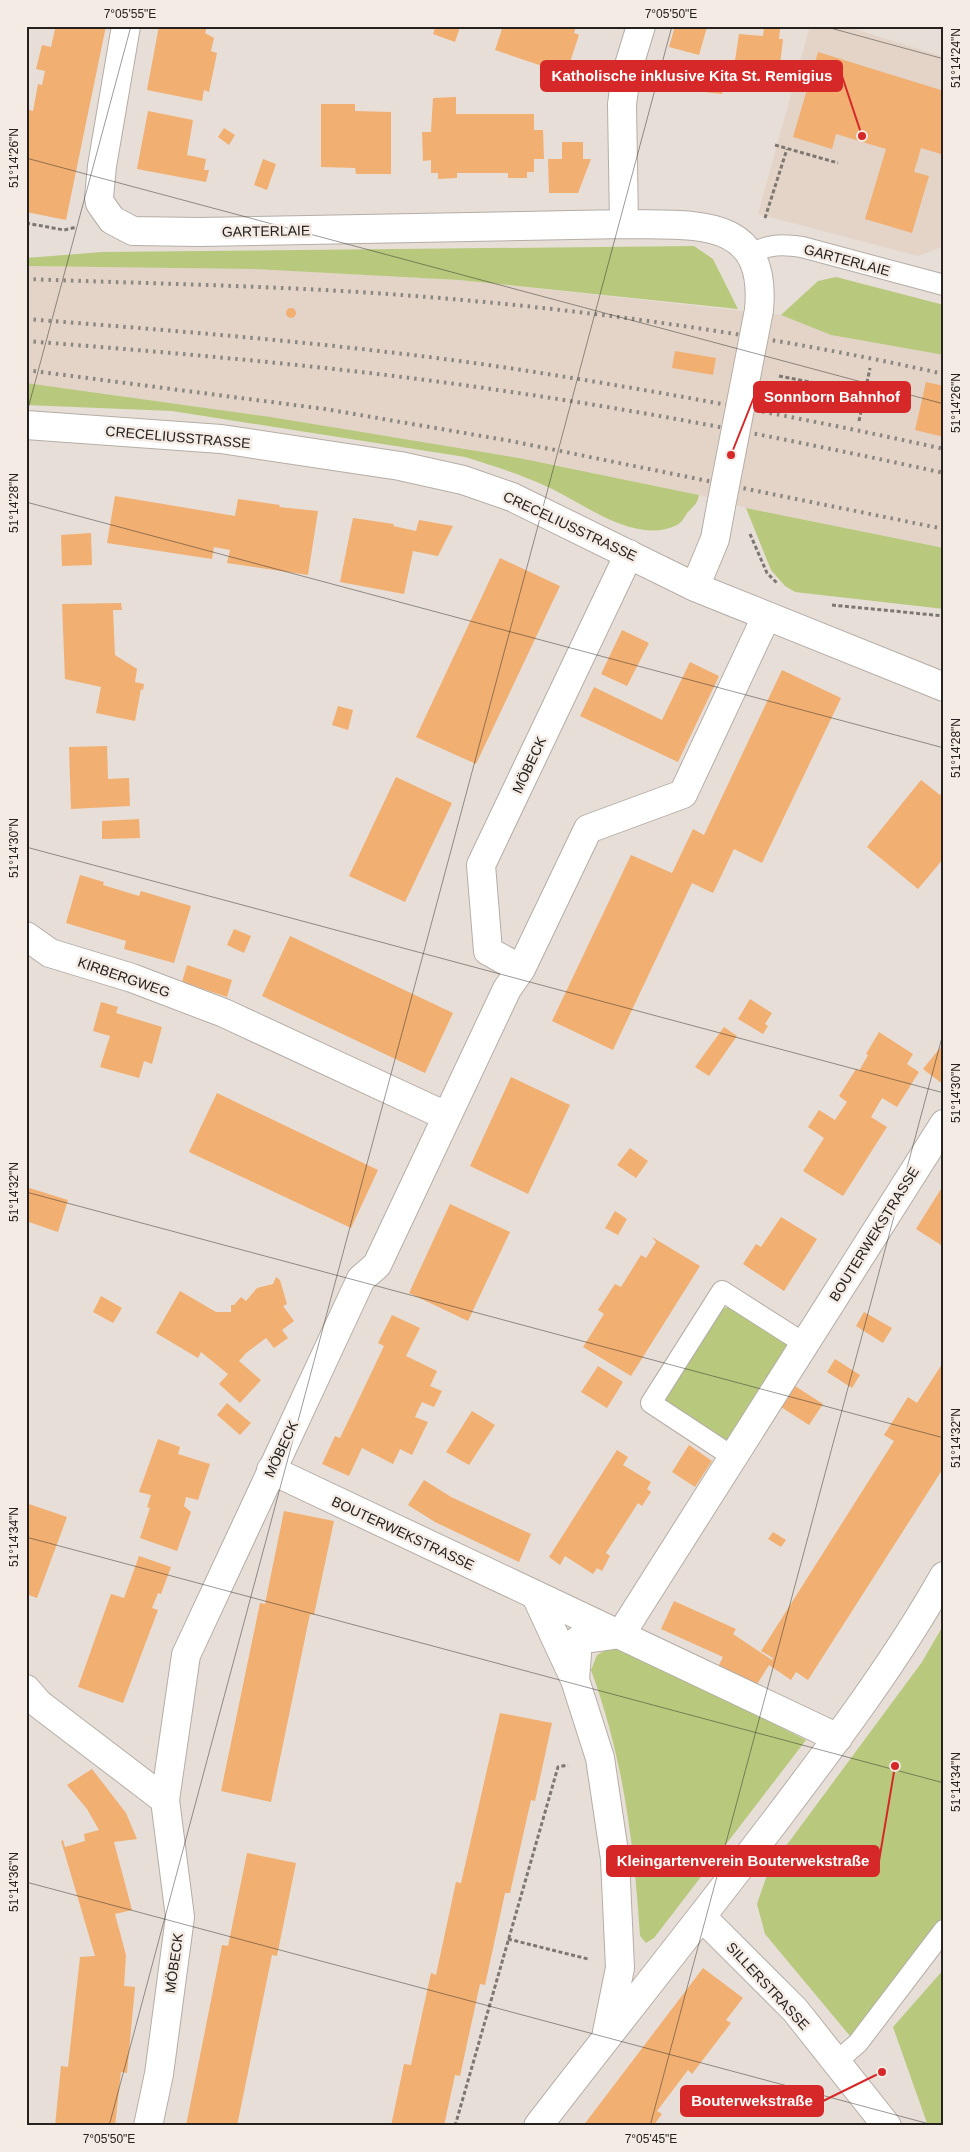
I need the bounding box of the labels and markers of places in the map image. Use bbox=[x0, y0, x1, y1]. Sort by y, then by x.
callout: Katholische inklusive Kita St. Remigius bbox=[541, 61, 842, 91]
callout: Sonnborn Bahnhof bbox=[754, 382, 910, 412]
callout: Kleingartenverein Bouterwekstraße bbox=[607, 1846, 879, 1876]
callout: Bouterwekstraße bbox=[681, 2086, 823, 2116]

